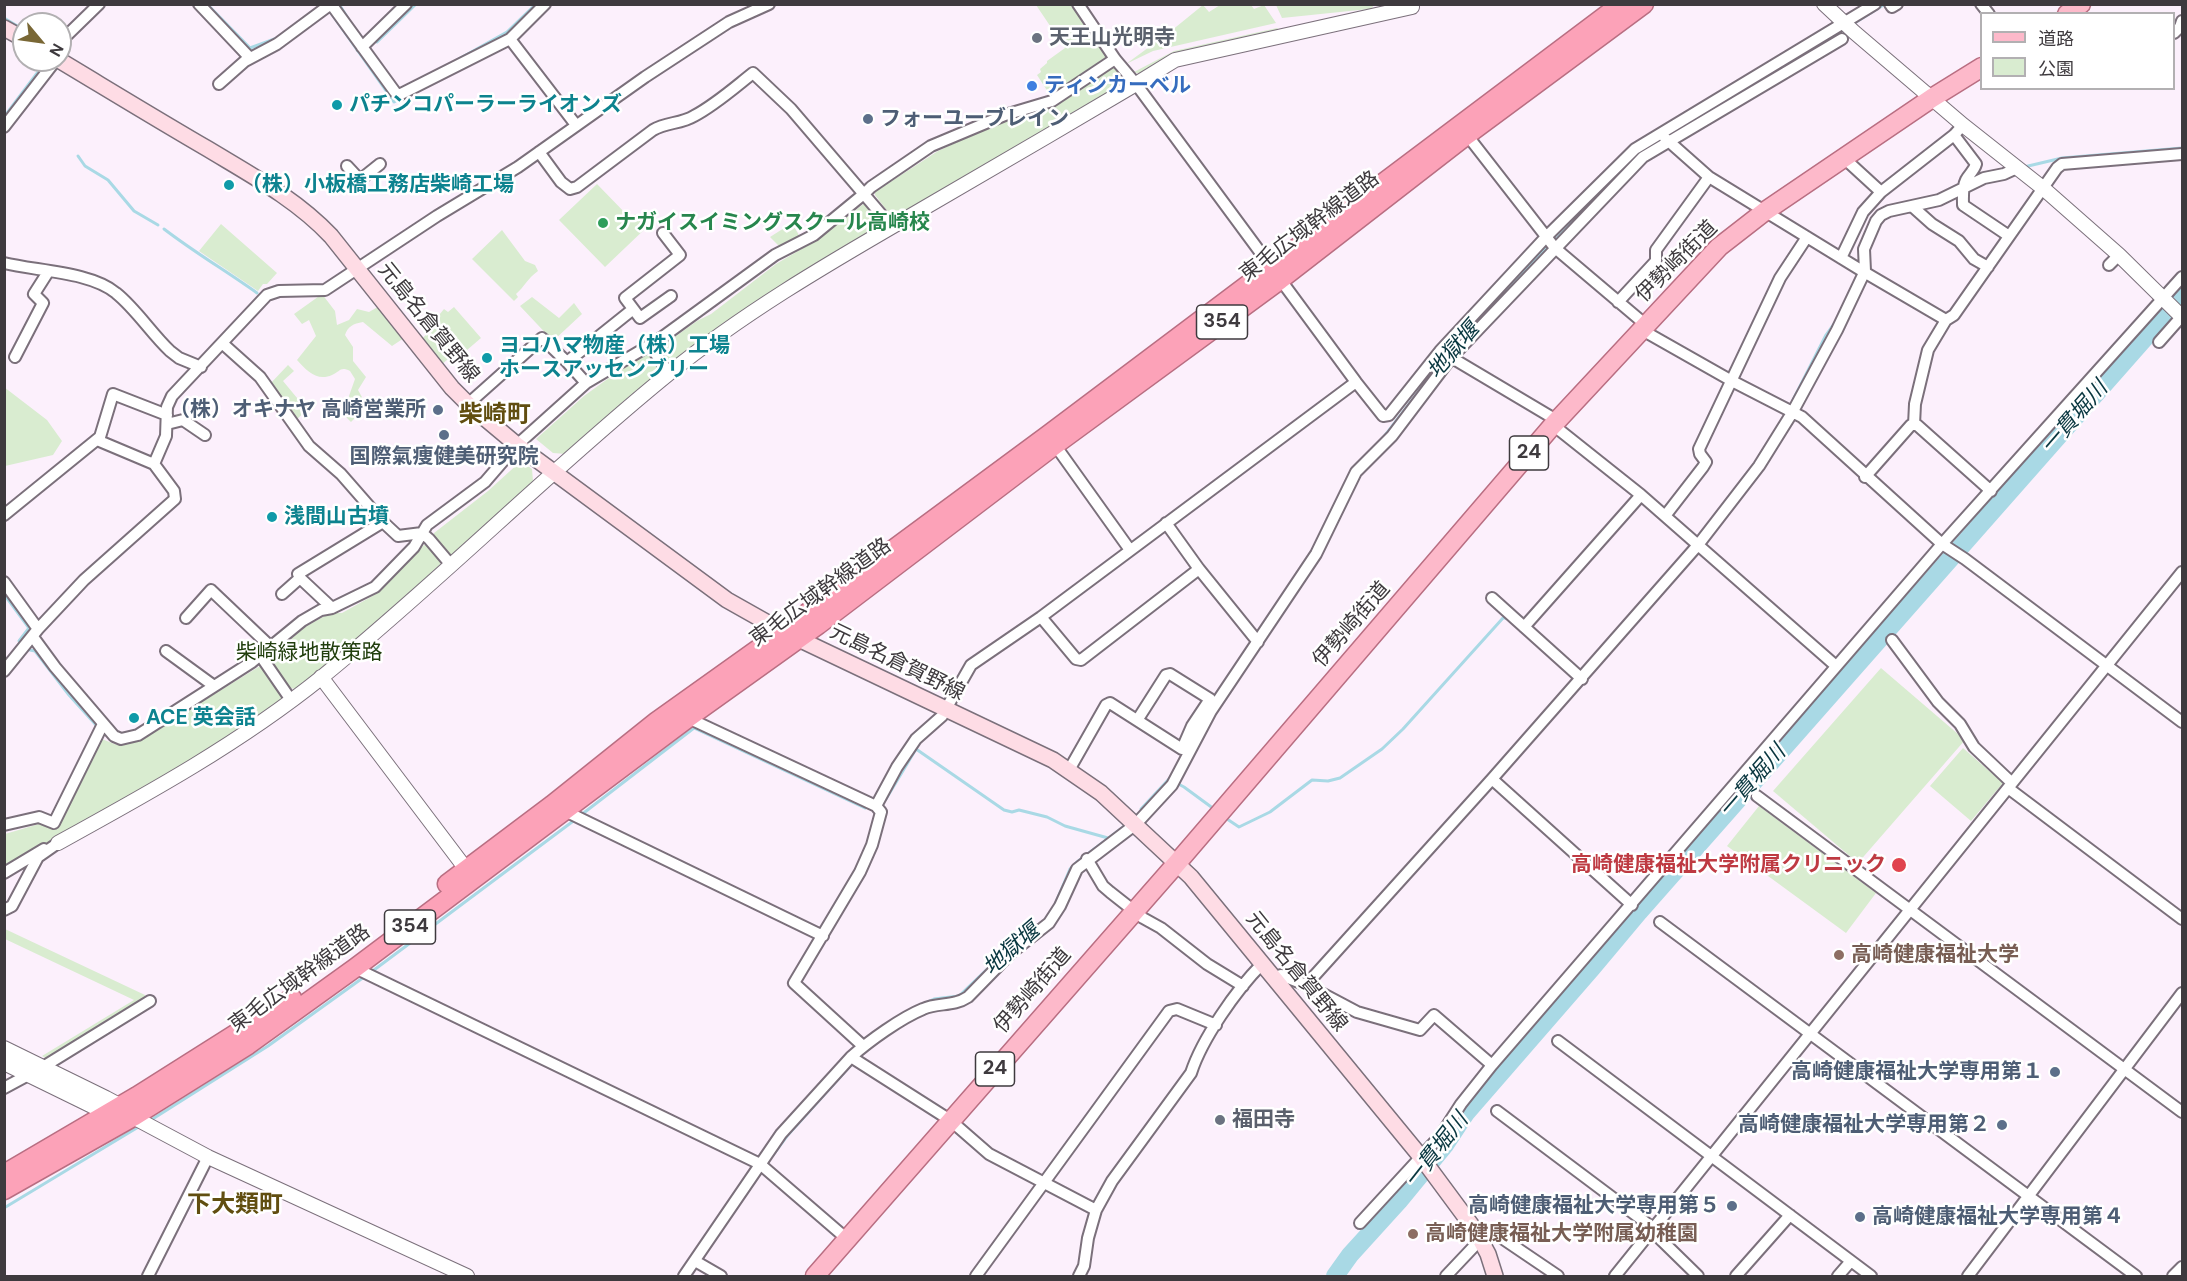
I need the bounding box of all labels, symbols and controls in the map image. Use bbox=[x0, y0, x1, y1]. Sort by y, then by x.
north arrow bbox=[12, 12, 72, 72]
legend bbox=[1980, 12, 2175, 90]
place label: 天王山光明寺 bbox=[1049, 25, 1175, 51]
text: 道路 bbox=[2038, 27, 2074, 51]
marker: 天王山光明寺 bbox=[1030, 31, 1044, 45]
text: N bbox=[44, 40, 68, 60]
text: 公園 bbox=[2038, 57, 2074, 81]
place label: ティンカーベル bbox=[1044, 73, 1191, 99]
marker: ティンカーベル bbox=[1025, 79, 1039, 93]
place label: パチンコパーラーライオンズ bbox=[349, 92, 622, 118]
marker: パチンコパーラーライオンズ bbox=[330, 98, 344, 112]
place label: フォーユーブレイン bbox=[880, 106, 1069, 132]
marker: フォーユーブレイン bbox=[861, 112, 875, 126]
street label: 東毛広域幹線道路 bbox=[1235, 166, 1385, 288]
place label: （株）小板橋工務店柴崎工場 bbox=[241, 172, 514, 198]
marker: （株）小板橋工務店柴崎工場 bbox=[222, 178, 236, 192]
place label: ナガイスイミングスクール高崎校 bbox=[615, 210, 930, 236]
marker: ナガイスイミングスクール高崎校 bbox=[596, 216, 610, 230]
street label: 伊勢崎街道 bbox=[1631, 216, 1723, 308]
street label: 元島名倉賀野線 bbox=[372, 258, 484, 388]
road number: 354 bbox=[1196, 305, 1248, 339]
water label: 地獄堰 bbox=[1422, 317, 1486, 385]
place label: ヨコハマ物産（株）工場 ホースアッセンブリー bbox=[499, 333, 730, 383]
marker: ヨコハマ物産（株）工場 ホースアッセンブリー bbox=[480, 351, 494, 365]
water label: 一貫堀川 bbox=[2036, 376, 2114, 460]
place label: （株）オキナヤ 高崎営業所 bbox=[169, 397, 426, 423]
district label: 柴崎町 bbox=[459, 402, 531, 430]
marker: （株）オキナヤ 高崎営業所 bbox=[431, 403, 445, 417]
marker: 国際氣痩健美研究院 bbox=[437, 428, 451, 442]
road number: 24 bbox=[1510, 436, 1549, 470]
place label: 国際氣痩健美研究院 bbox=[350, 444, 538, 470]
place label: 浅間山古墳 bbox=[284, 504, 389, 530]
marker: 浅間山古墳 bbox=[265, 510, 279, 524]
street label: 東毛広域幹線道路 bbox=[746, 533, 896, 653]
street label: 伊勢崎街道 bbox=[1308, 577, 1396, 673]
street label: 元島名倉賀野線 bbox=[825, 619, 969, 707]
park label: 柴崎緑地散策路 bbox=[236, 640, 382, 666]
place label: ACE 英会話 bbox=[146, 705, 256, 731]
marker: ACE 英会話 bbox=[127, 711, 141, 725]
water label: 一貫堀川 bbox=[1714, 740, 1792, 824]
place label: 高崎健康福祉大学附属クリニック bbox=[1571, 852, 1886, 878]
marker: 高崎健康福祉大学附属クリニック bbox=[1890, 856, 1908, 874]
street label: 元島名倉賀野線 bbox=[1240, 907, 1352, 1037]
road number: 354 bbox=[384, 910, 436, 944]
water label: 地獄堰 bbox=[978, 918, 1046, 982]
street label: 東毛広域幹線道路 bbox=[225, 919, 375, 1039]
place label: 高崎健康福祉大学 bbox=[1851, 942, 2019, 968]
street label: 伊勢崎街道 bbox=[989, 943, 1077, 1039]
marker: 高崎健康福祉大学 bbox=[1832, 948, 1846, 962]
road number: 24 bbox=[976, 1052, 1014, 1086]
place label: 高崎健康福祉大学専用第１ bbox=[1791, 1059, 2043, 1085]
marker: 高崎健康福祉大学専用第１ bbox=[2048, 1065, 2062, 1079]
place label: 福田寺 bbox=[1232, 1107, 1295, 1133]
water label: 一貫堀川 bbox=[1400, 1108, 1474, 1194]
place label: 高崎健康福祉大学専用第２ bbox=[1738, 1112, 1990, 1138]
marker: 福田寺 bbox=[1213, 1113, 1227, 1127]
marker: 高崎健康福祉大学専用第２ bbox=[1995, 1118, 2009, 1132]
district label: 下大類町 bbox=[187, 1192, 283, 1220]
place label: 高崎健康福祉大学専用第５ bbox=[1468, 1193, 1720, 1219]
marker: 高崎健康福祉大学専用第５ bbox=[1725, 1199, 1739, 1213]
place label: 高崎健康福祉大学専用第４ bbox=[1872, 1204, 2124, 1230]
marker: 高崎健康福祉大学専用第４ bbox=[1853, 1210, 1867, 1224]
place label: 高崎健康福祉大学附属幼稚園 bbox=[1425, 1221, 1698, 1247]
marker: 高崎健康福祉大学附属幼稚園 bbox=[1406, 1227, 1420, 1241]

